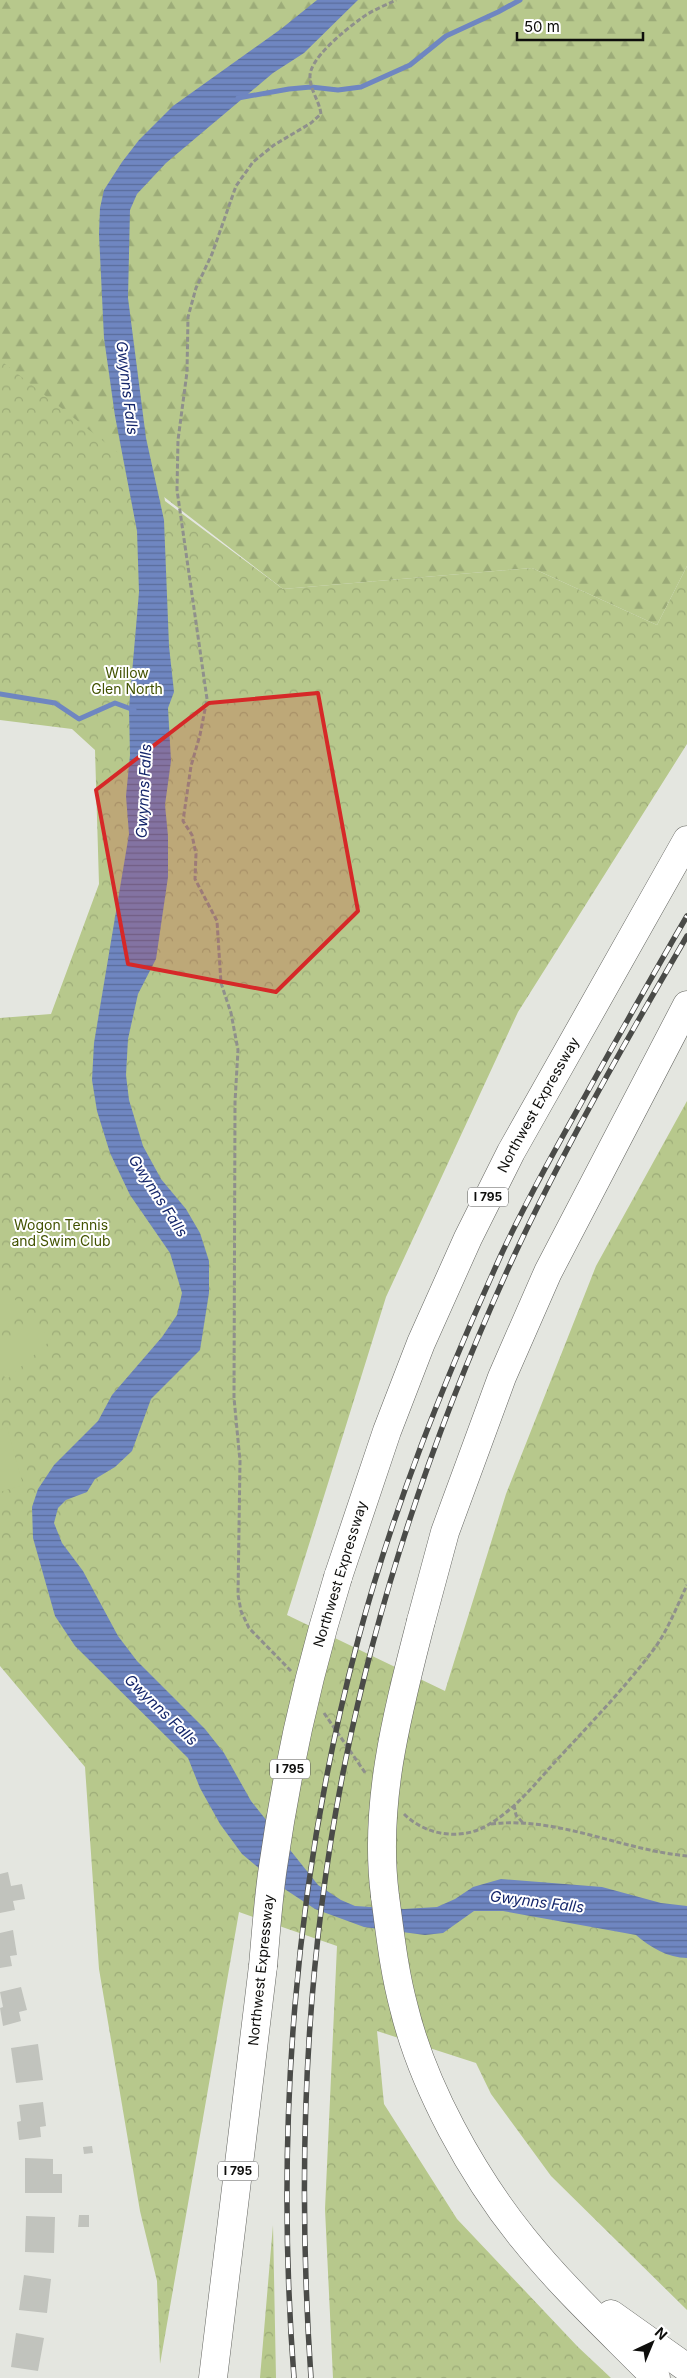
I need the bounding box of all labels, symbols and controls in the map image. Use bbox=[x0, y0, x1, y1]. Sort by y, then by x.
scale bar bbox=[517, 10, 643, 42]
text: 50 m bbox=[524, 17, 560, 36]
water label: Gwynns Falls bbox=[112, 340, 143, 436]
park label: Willow Glen North bbox=[91, 664, 163, 697]
water label: Gwynns Falls bbox=[132, 743, 155, 839]
street label: Northwest Expressway bbox=[493, 1034, 582, 1175]
water label: Gwynns Falls bbox=[125, 1151, 192, 1241]
road number: I 795 bbox=[468, 1188, 508, 1206]
park label: Wogon Tennis and Swim Club bbox=[11, 1216, 111, 1249]
street label: Northwest Expressway bbox=[309, 1498, 370, 1649]
water label: Gwynns Falls bbox=[121, 1670, 202, 1749]
road number: I 795 bbox=[270, 1760, 310, 1778]
water label: Gwynns Falls bbox=[489, 1886, 585, 1917]
street label: Northwest Expressway bbox=[244, 1893, 277, 2046]
road number: I 795 bbox=[218, 2162, 258, 2180]
north arrow bbox=[627, 2318, 677, 2368]
text: N bbox=[652, 2323, 671, 2343]

